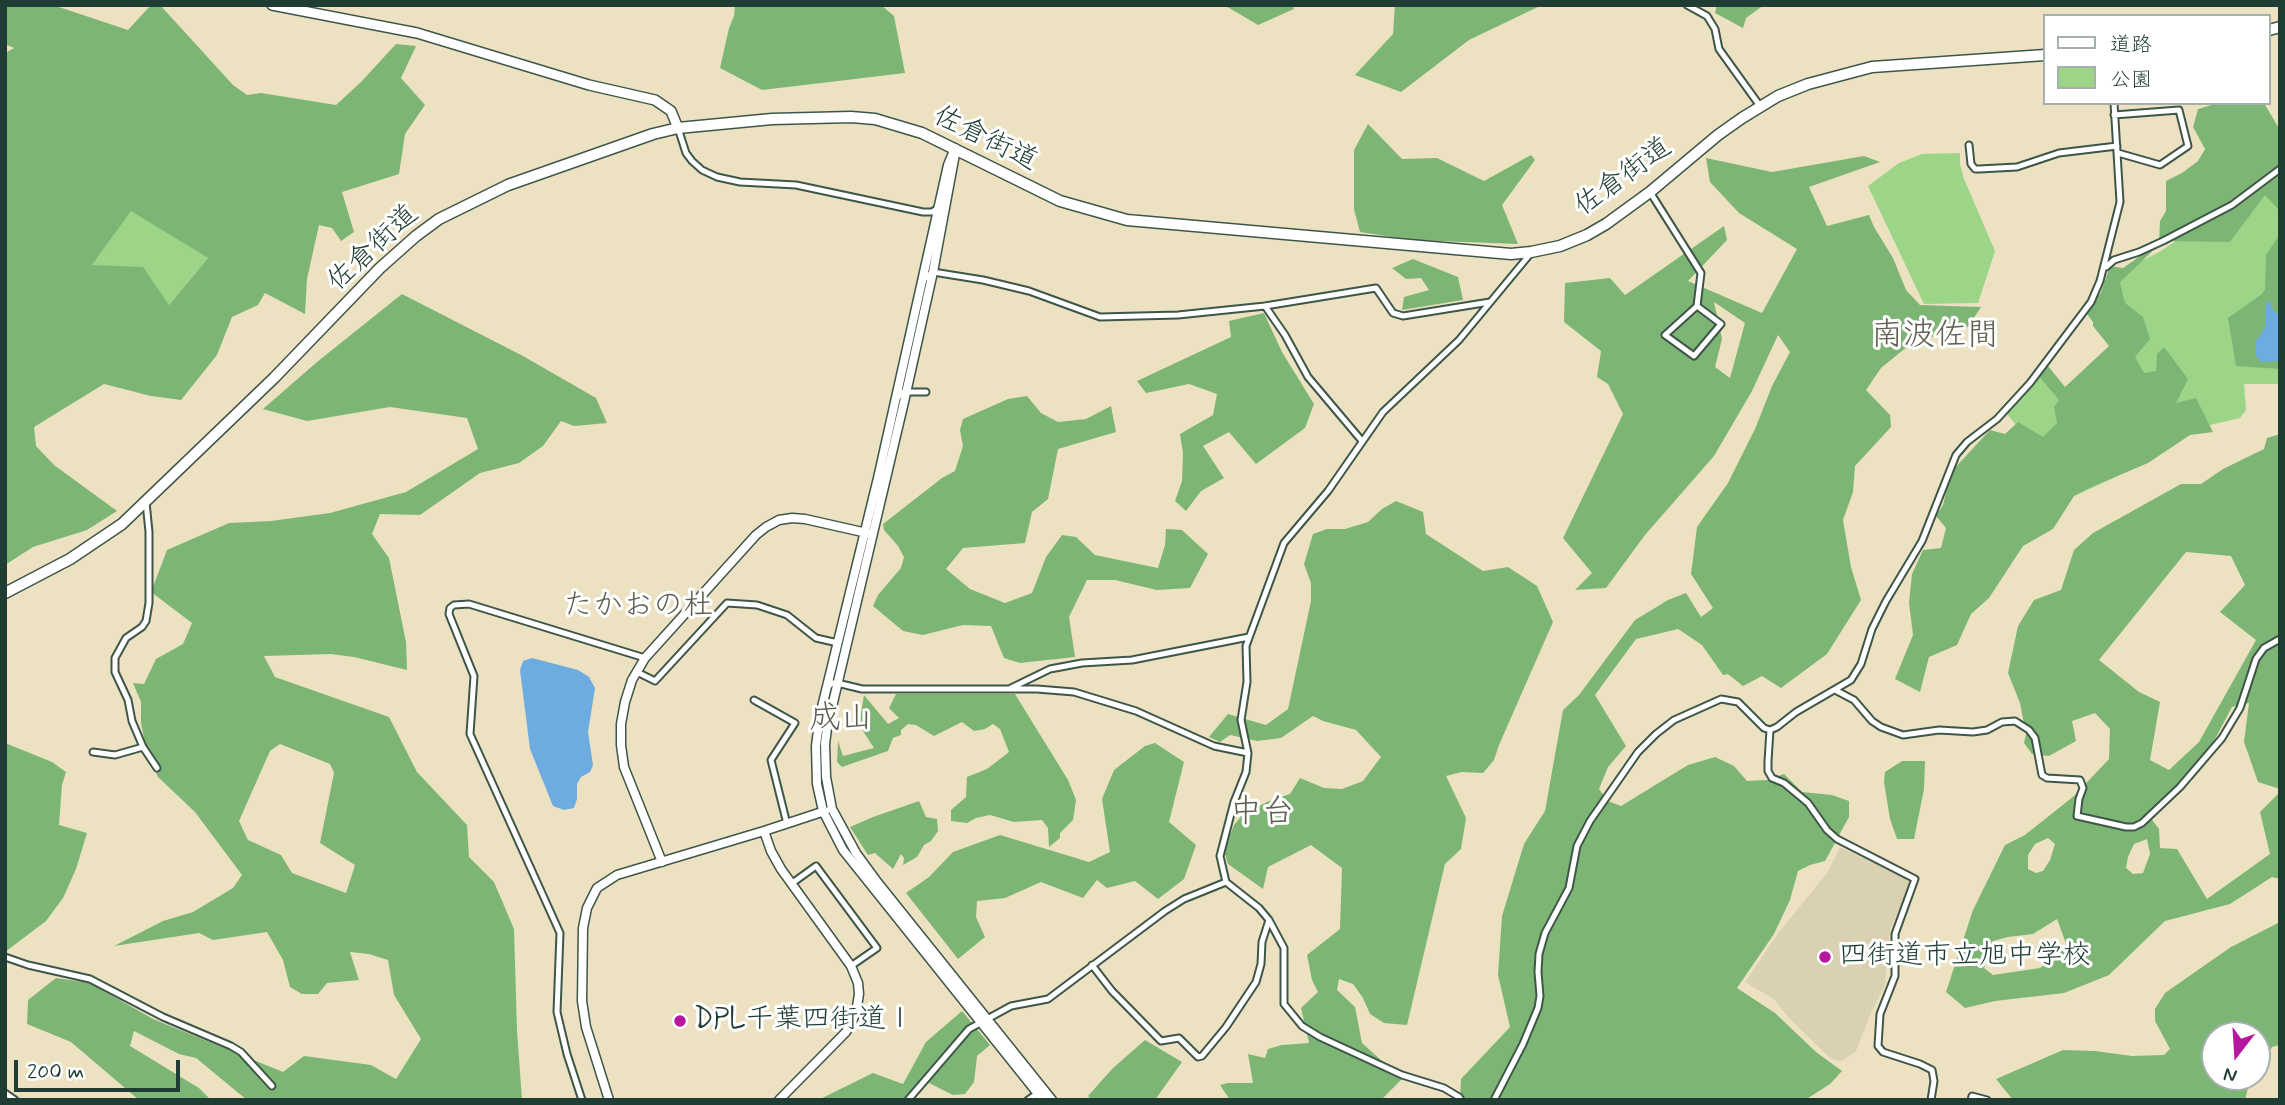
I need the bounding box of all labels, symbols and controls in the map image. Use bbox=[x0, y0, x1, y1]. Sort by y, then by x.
legend bbox=[2044, 14, 2271, 105]
text: 道路 bbox=[2110, 31, 2152, 59]
text: 公園 bbox=[2110, 66, 2152, 94]
street label: 佐倉街道 bbox=[927, 100, 1043, 180]
street label: 佐倉街道 bbox=[1569, 131, 1679, 225]
street label: 佐倉街道 bbox=[322, 199, 426, 299]
district label: 南波佐間 bbox=[1871, 318, 1999, 356]
district label: たかおの杜 bbox=[563, 590, 713, 626]
district label: 成山 bbox=[809, 701, 873, 739]
district label: 中台 bbox=[1230, 795, 1294, 833]
place label: 四街道市立旭中学校 bbox=[1839, 940, 2091, 974]
marker: 四街道市立旭中学校 bbox=[1817, 949, 1833, 965]
place label: DPL千葉四街道Ⅰ bbox=[694, 1004, 914, 1038]
marker: DPL千葉四街道Ⅰ bbox=[672, 1013, 688, 1029]
north arrow bbox=[2201, 1021, 2271, 1091]
scale bar bbox=[18, 1046, 184, 1090]
text: 200 m bbox=[27, 1058, 84, 1086]
text: N bbox=[2221, 1061, 2240, 1088]

